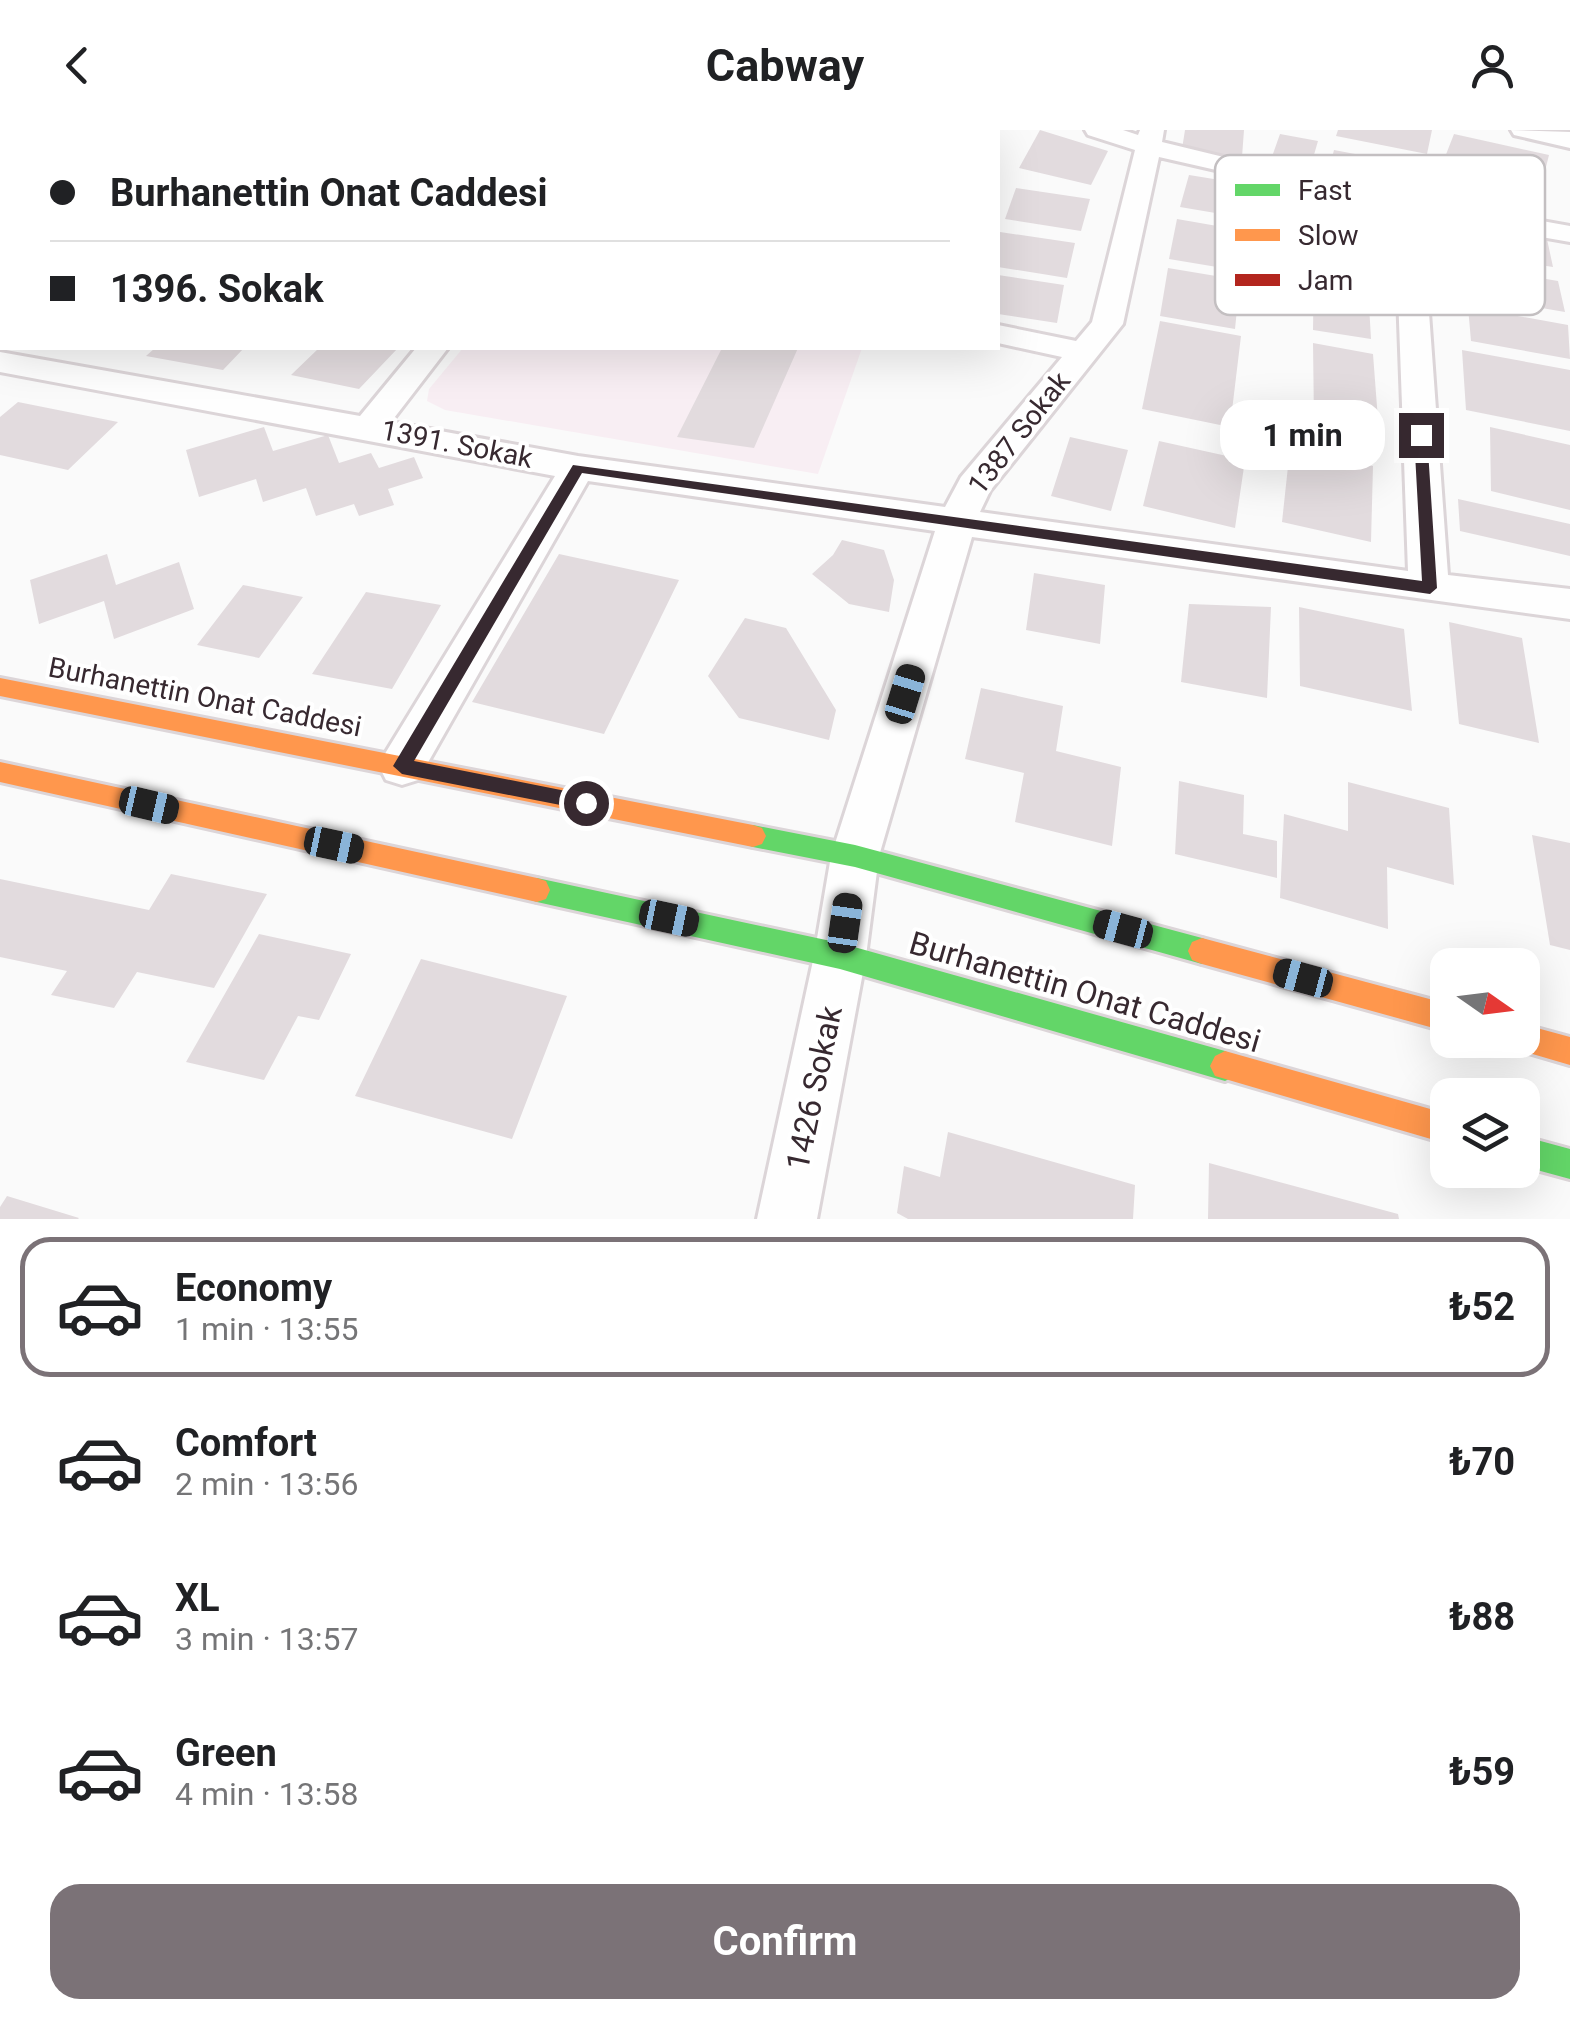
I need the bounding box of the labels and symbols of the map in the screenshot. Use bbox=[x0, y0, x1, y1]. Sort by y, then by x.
legend bbox=[1215, 155, 1545, 315]
text: Fast bbox=[1298, 174, 1352, 207]
text: Slow bbox=[1298, 219, 1358, 252]
text: Jam bbox=[1298, 264, 1353, 297]
street label: 1387 Sokak bbox=[961, 365, 1077, 501]
callout: 1 min bbox=[1221, 400, 1386, 470]
street label: 1391. Sokak bbox=[379, 413, 536, 475]
route end bbox=[1399, 413, 1444, 458]
street label: Burhanettin Onat Caddesi bbox=[46, 650, 364, 744]
car bbox=[882, 661, 928, 727]
route start bbox=[564, 781, 609, 826]
car bbox=[116, 784, 182, 826]
car bbox=[302, 824, 366, 866]
car bbox=[826, 891, 864, 955]
car bbox=[637, 897, 701, 939]
car bbox=[1090, 907, 1156, 951]
street label: Burhanettin Onat Caddesi bbox=[905, 924, 1265, 1060]
north arrow bbox=[1430, 948, 1540, 1058]
car bbox=[1270, 956, 1336, 1000]
street label: 1426 Sokak bbox=[778, 1002, 850, 1174]

